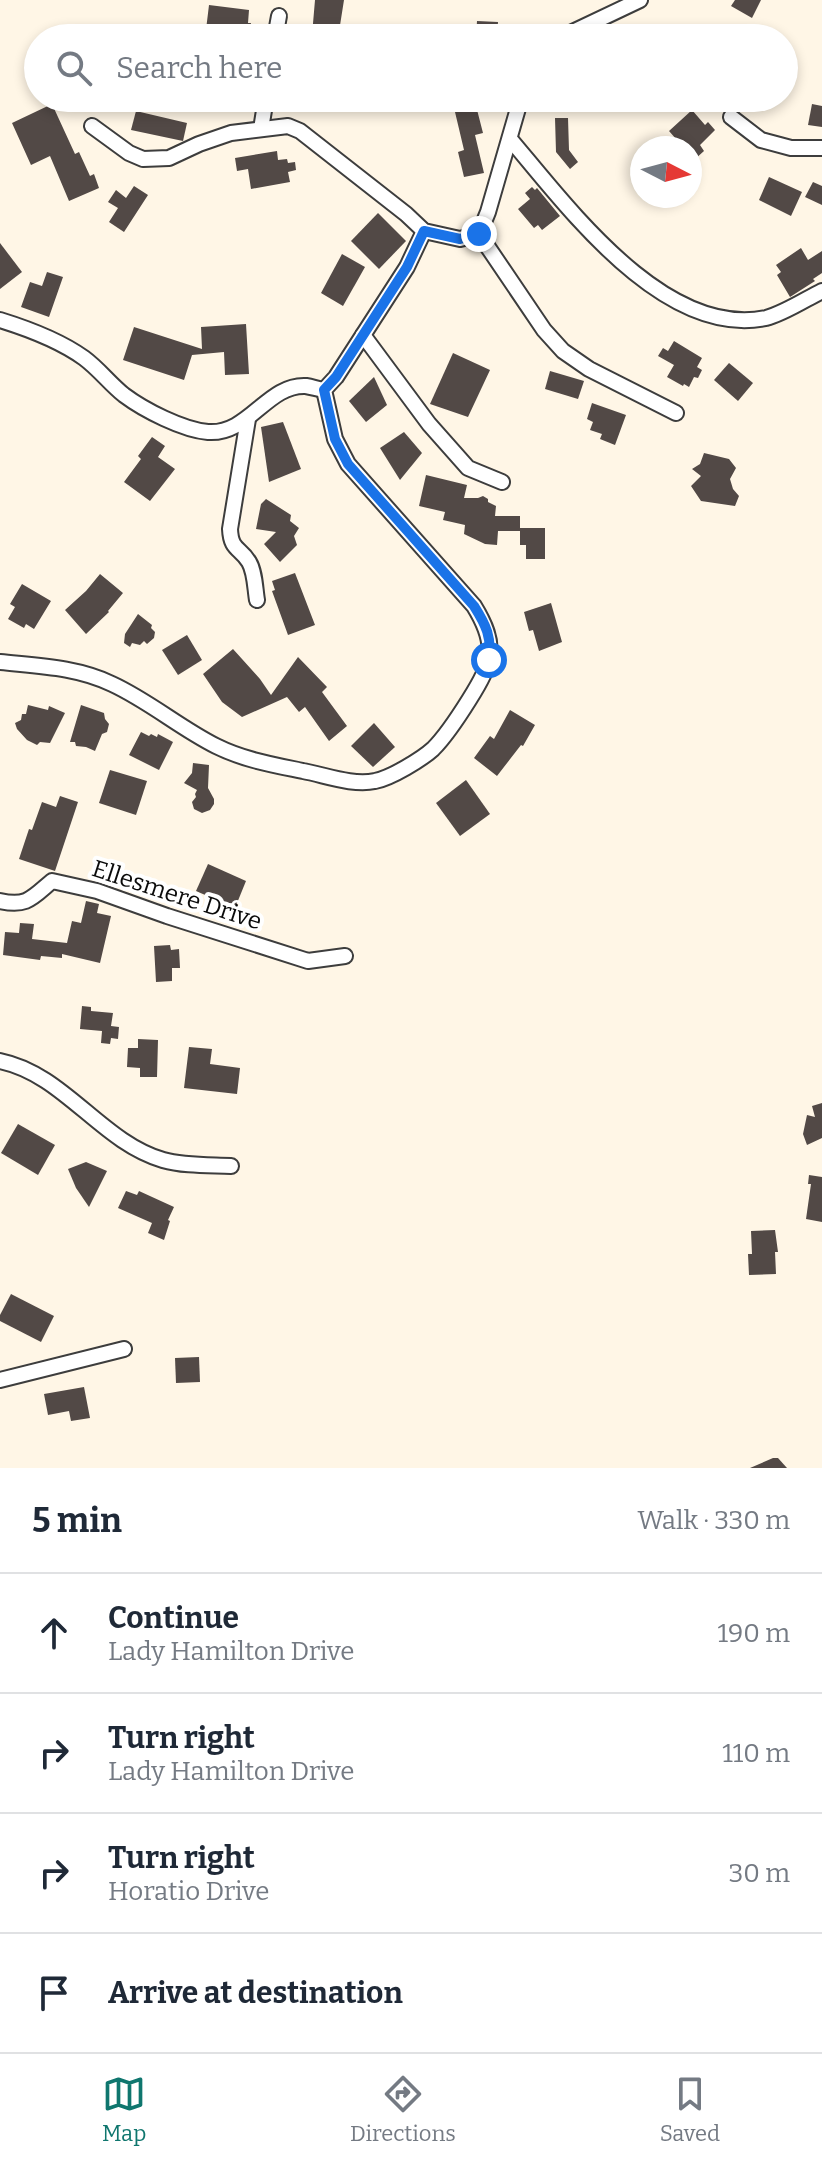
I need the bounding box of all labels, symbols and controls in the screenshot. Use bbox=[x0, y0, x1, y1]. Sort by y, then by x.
search box bbox=[24, 24, 798, 112]
icon: search bbox=[52, 46, 96, 90]
text: Search here bbox=[116, 50, 283, 86]
north arrow bbox=[630, 136, 702, 208]
route end bbox=[461, 216, 497, 252]
route start bbox=[471, 642, 507, 678]
street label: Ellesmere Drive bbox=[89, 854, 265, 936]
text: 5 min bbox=[32, 1500, 122, 1541]
text: Walk · 330 m bbox=[637, 1505, 790, 1536]
text: Continue bbox=[108, 1600, 239, 1636]
icon: ahead bbox=[32, 1611, 76, 1655]
text: 190 m bbox=[718, 1618, 790, 1649]
text: Lady Hamilton Drive bbox=[108, 1636, 355, 1667]
text: Turn right bbox=[108, 1720, 255, 1756]
icon: right bbox=[32, 1731, 76, 1775]
text: 110 m bbox=[722, 1738, 790, 1769]
text: Lady Hamilton Drive bbox=[108, 1756, 355, 1787]
text: Turn right bbox=[108, 1840, 255, 1876]
icon: right bbox=[32, 1851, 76, 1895]
text: 30 m bbox=[729, 1858, 790, 1889]
text: Horatio Drive bbox=[108, 1876, 270, 1907]
icon: arrive bbox=[32, 1971, 76, 2015]
text: Arrive at destination bbox=[108, 1975, 403, 2011]
tab: Map bbox=[102, 2072, 146, 2147]
tab: Directions bbox=[350, 2072, 456, 2147]
tab: Saved bbox=[660, 2072, 720, 2147]

